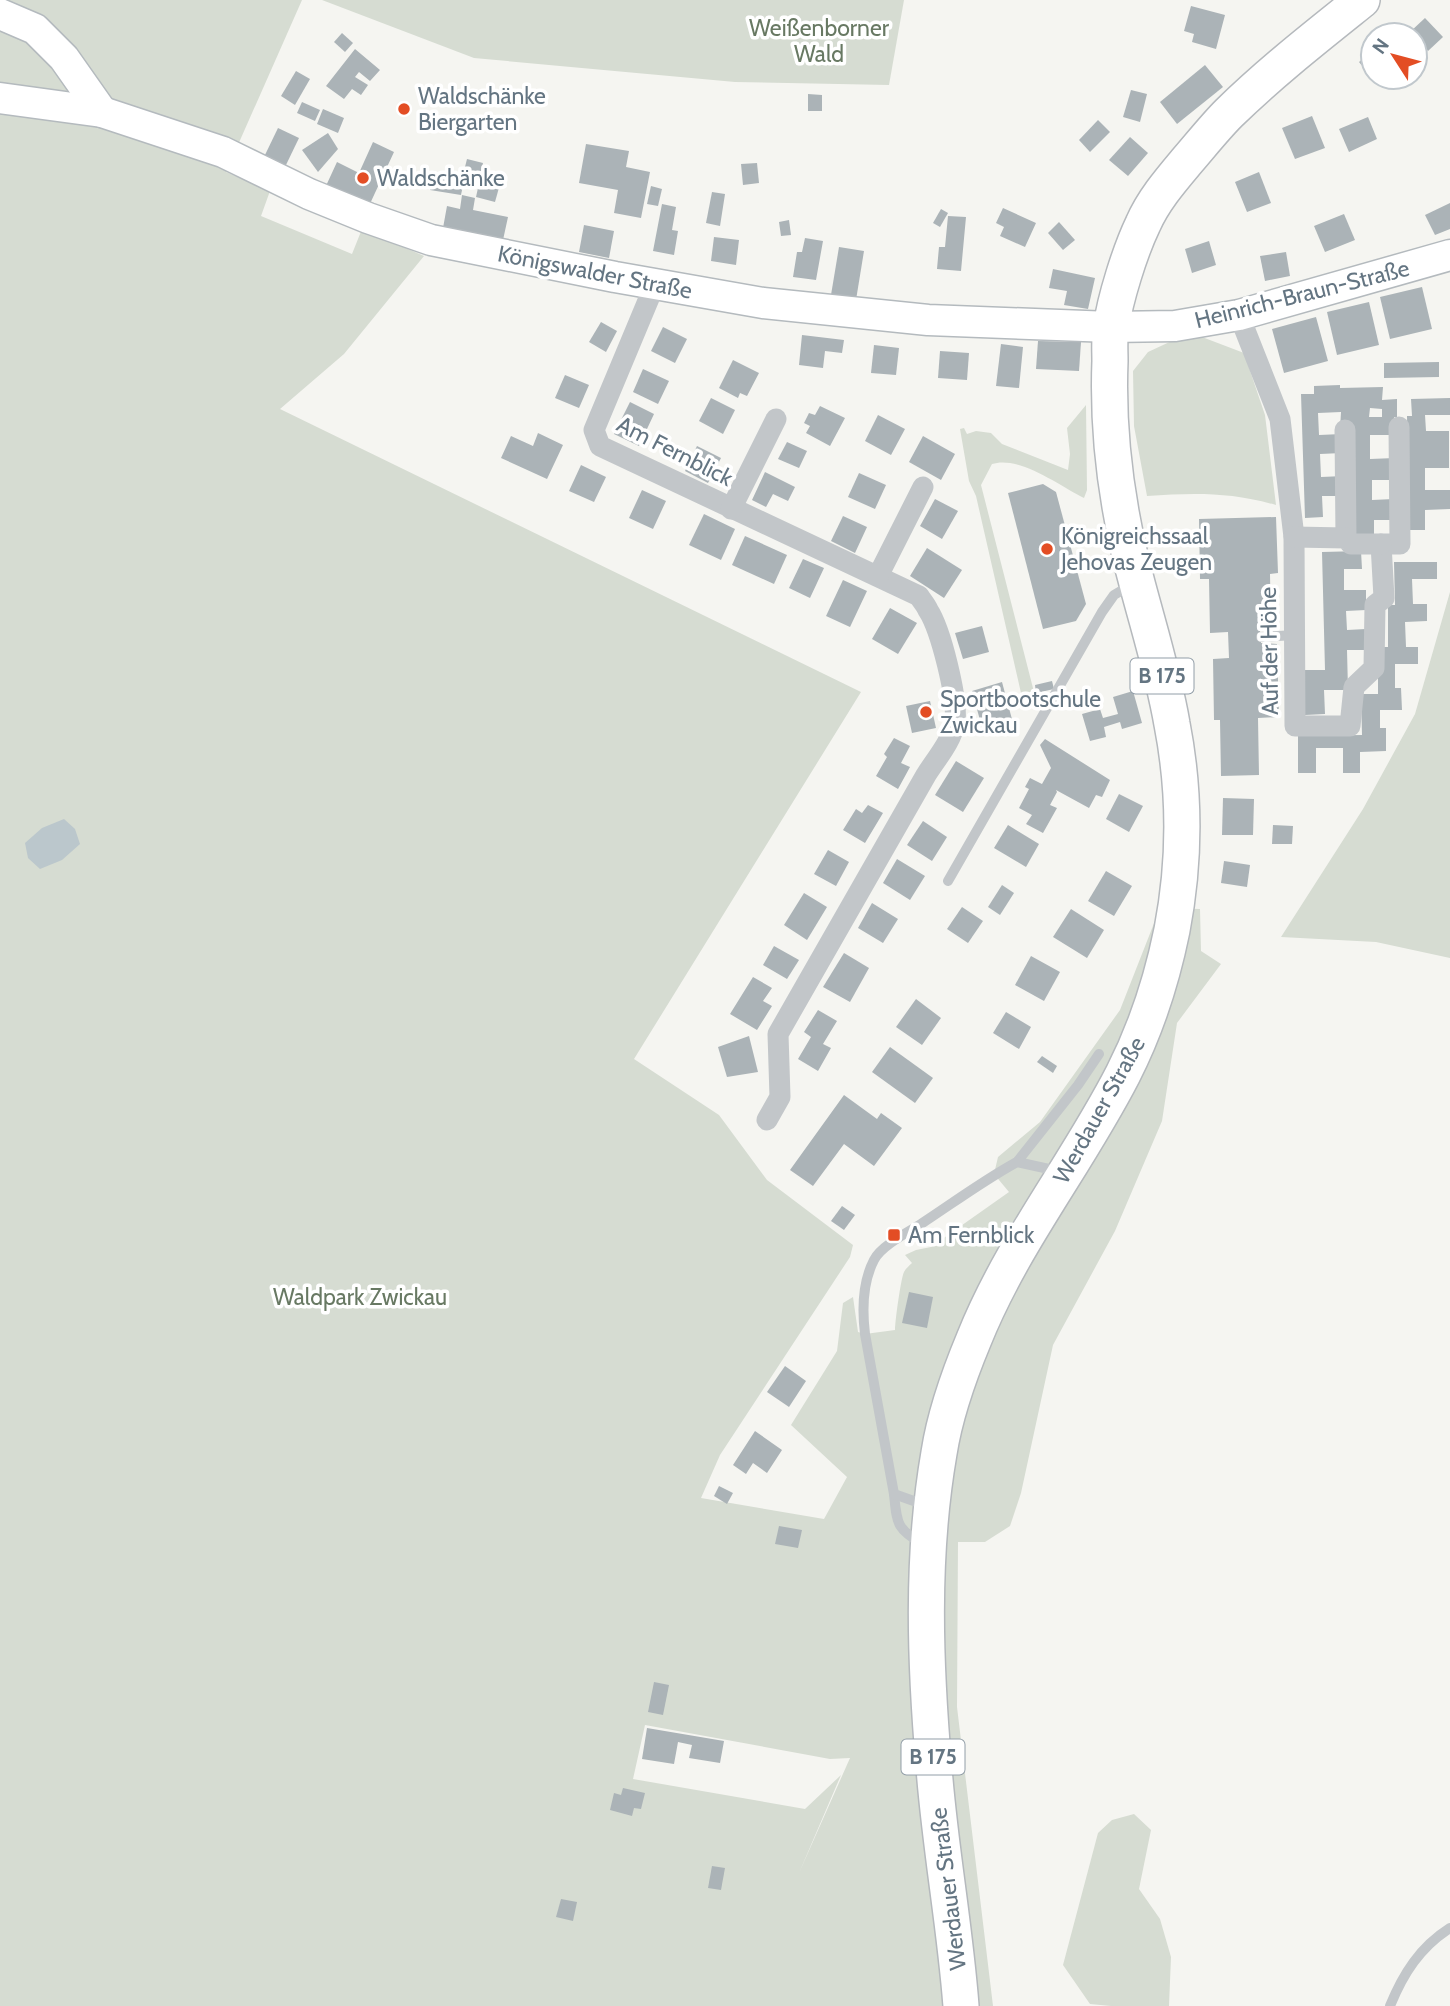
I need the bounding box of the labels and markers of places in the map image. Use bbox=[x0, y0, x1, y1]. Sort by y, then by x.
place label: Waldschänke Biergarten bbox=[418, 82, 546, 136]
marker: Waldschänke Biergarten bbox=[396, 101, 412, 117]
place label: Waldschänke bbox=[377, 164, 505, 192]
marker: Waldschänke bbox=[355, 170, 371, 186]
place label: Königreichssaal Jehovas Zeugen bbox=[1060, 522, 1212, 576]
marker: Königreichssaal Jehovas Zeugen bbox=[1039, 541, 1055, 557]
place label: Sportbootschule Zwickau bbox=[940, 685, 1101, 739]
marker: Sportbootschule Zwickau bbox=[918, 704, 934, 720]
place label: Am Fernblick bbox=[908, 1221, 1035, 1249]
marker: Am Fernblick bbox=[886, 1227, 902, 1243]

